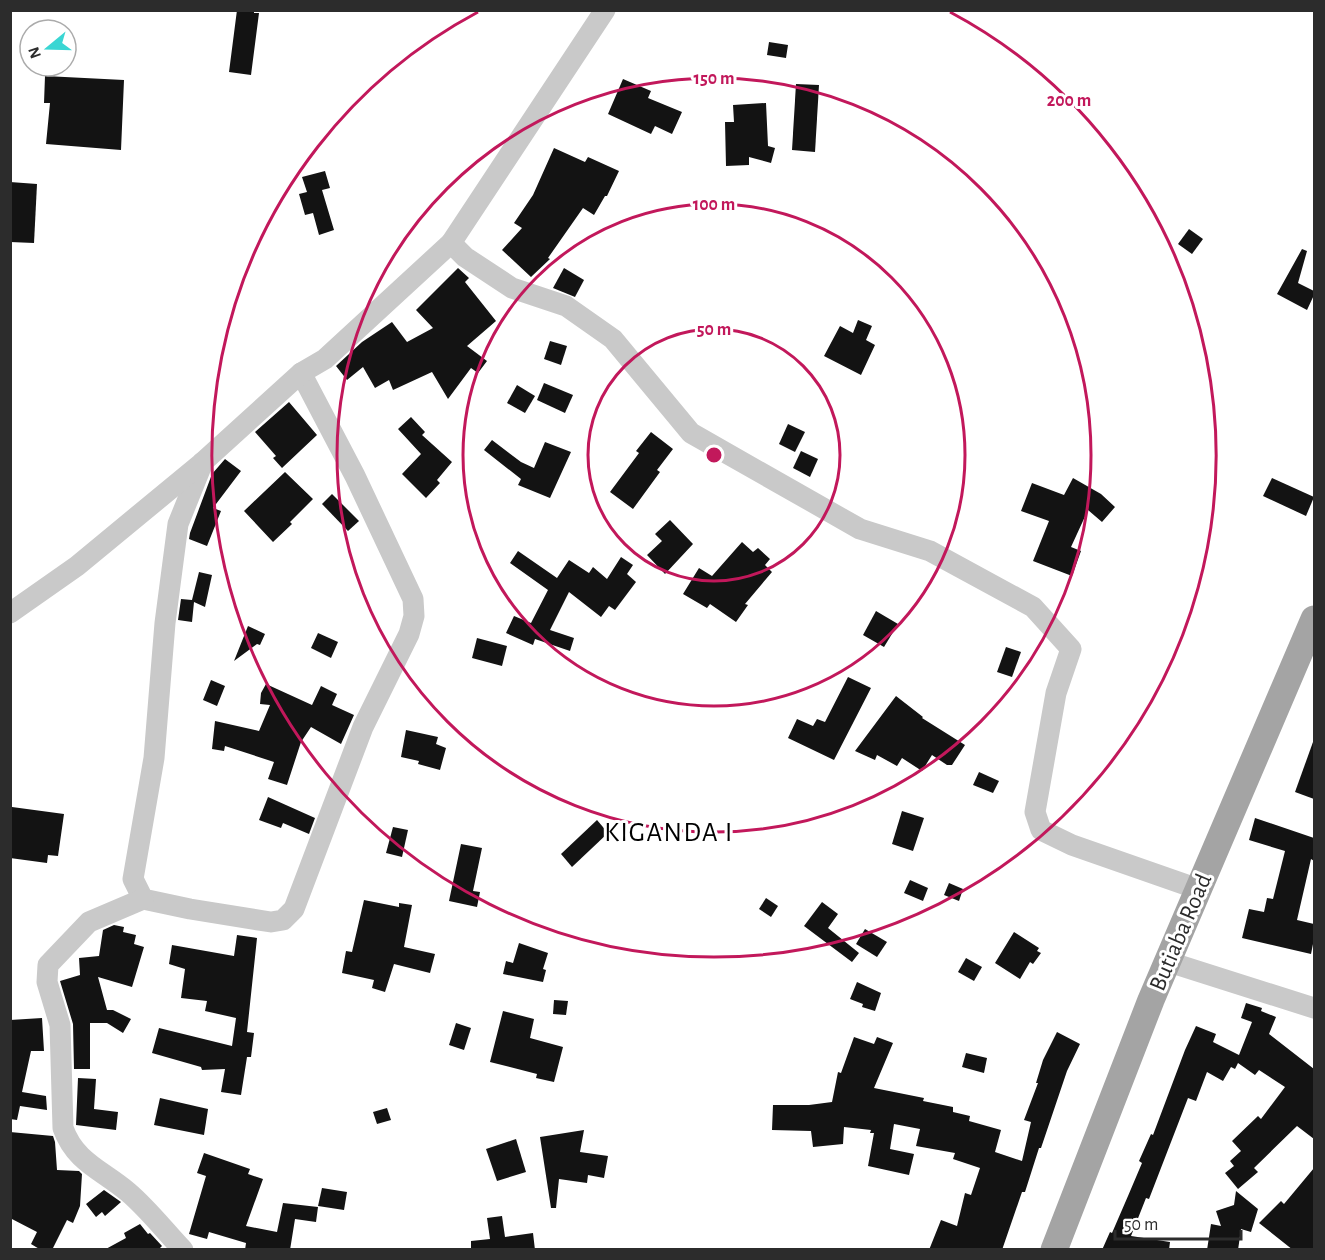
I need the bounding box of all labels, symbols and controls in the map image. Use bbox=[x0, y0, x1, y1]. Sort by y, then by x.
north arrow bbox=[18, 18, 78, 78]
text: N bbox=[25, 45, 44, 60]
text: 150 m bbox=[694, 70, 734, 88]
text: 200 m bbox=[1047, 92, 1091, 110]
text: 100 m bbox=[693, 196, 735, 214]
text: 50 m bbox=[697, 321, 731, 339]
centre of rings bbox=[704, 445, 724, 465]
district label: KIGANDA I bbox=[604, 819, 734, 846]
street label: Butiaba Road bbox=[1145, 870, 1216, 995]
scale bar bbox=[1115, 1203, 1241, 1241]
text: 50 m bbox=[1124, 1216, 1158, 1234]

